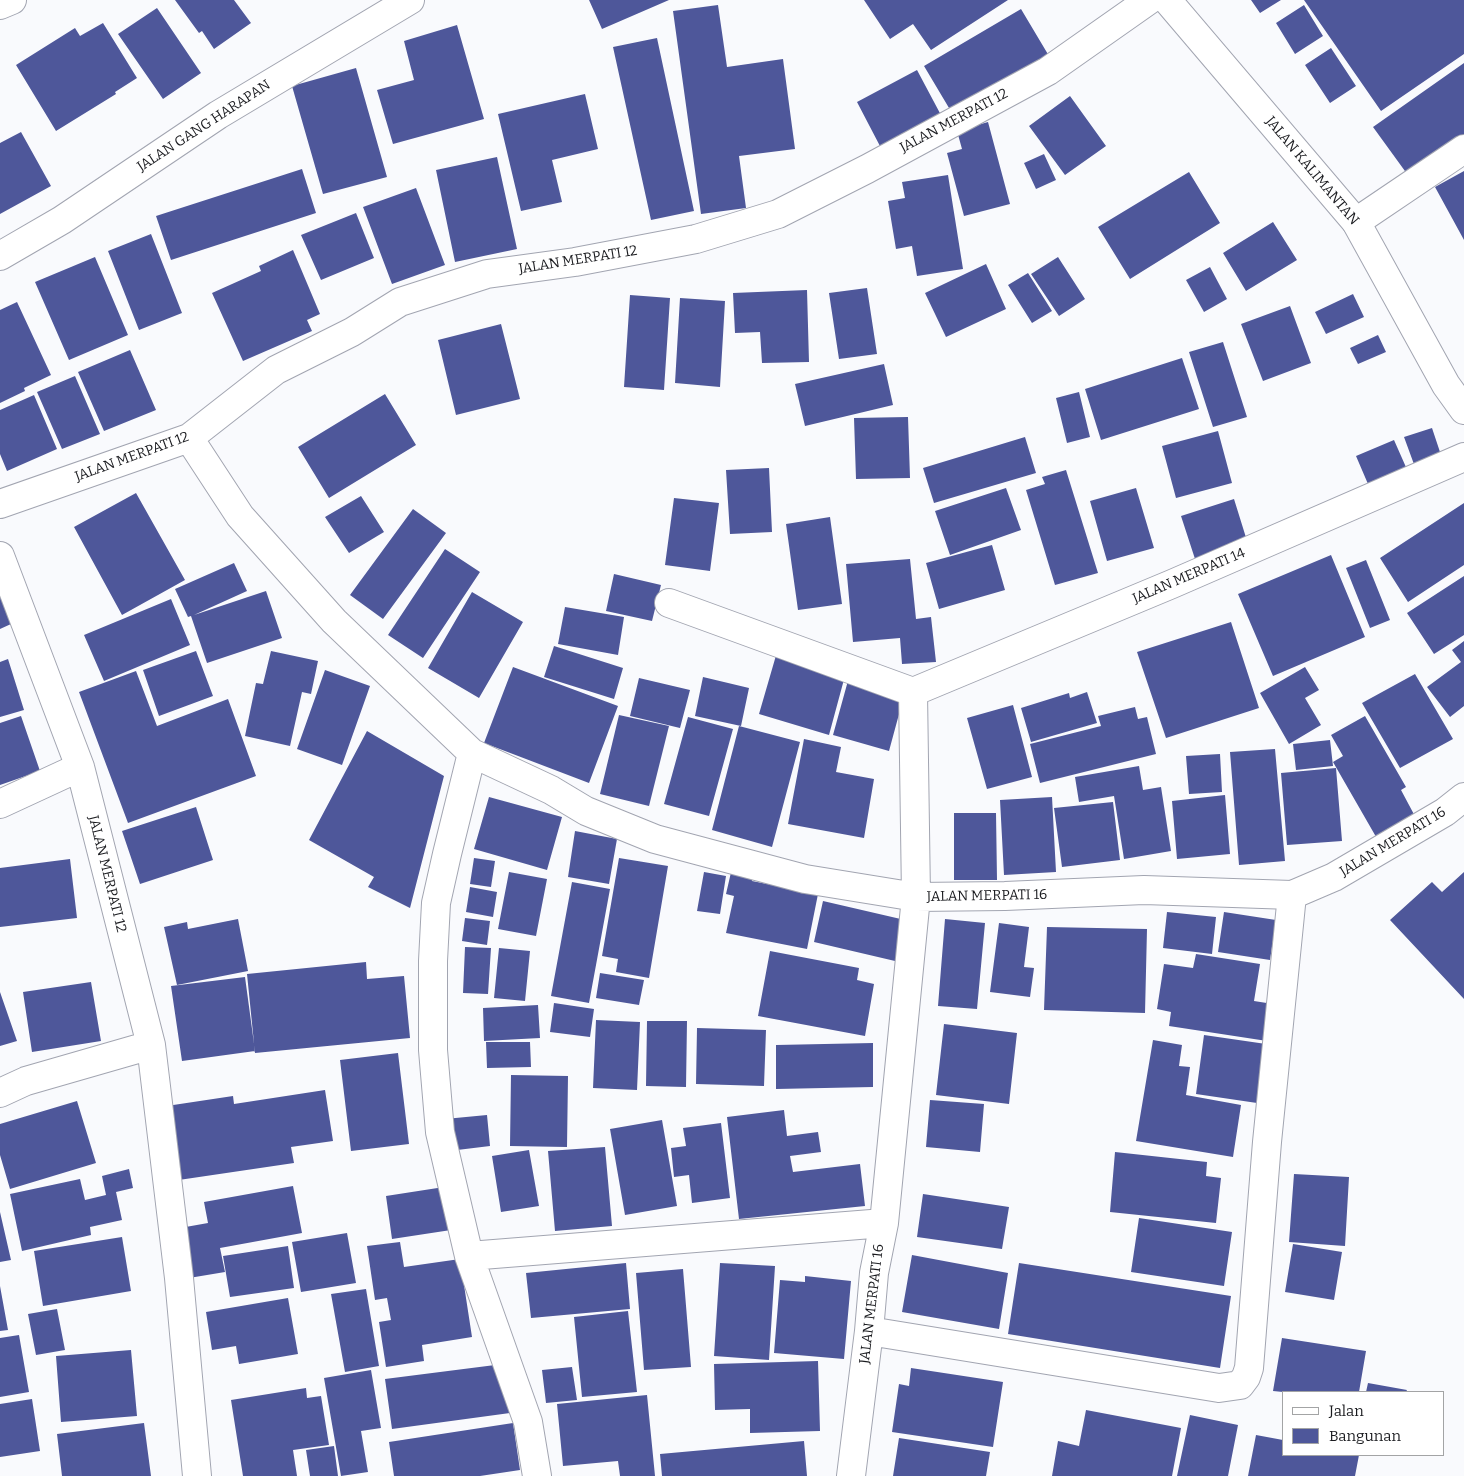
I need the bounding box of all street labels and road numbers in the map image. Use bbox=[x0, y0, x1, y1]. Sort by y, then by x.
street label: JALAN GANG HARAPAN bbox=[134, 77, 274, 175]
street label: JALAN MERPATI 12 bbox=[897, 85, 1011, 157]
street label: JALAN KALIMANTAN bbox=[1262, 113, 1362, 229]
street label: JALAN MERPATI 12 bbox=[517, 242, 639, 278]
street label: JALAN MERPATI 12 bbox=[73, 429, 191, 485]
street label: JALAN MERPATI 14 bbox=[1130, 545, 1248, 607]
street label: JALAN MERPATI 16 bbox=[1337, 804, 1449, 880]
street label: JALAN MERPATI 12 bbox=[84, 814, 130, 934]
street label: JALAN MERPATI 16 bbox=[927, 887, 1047, 905]
street label: JALAN MERPATI 16 bbox=[856, 1243, 888, 1365]

